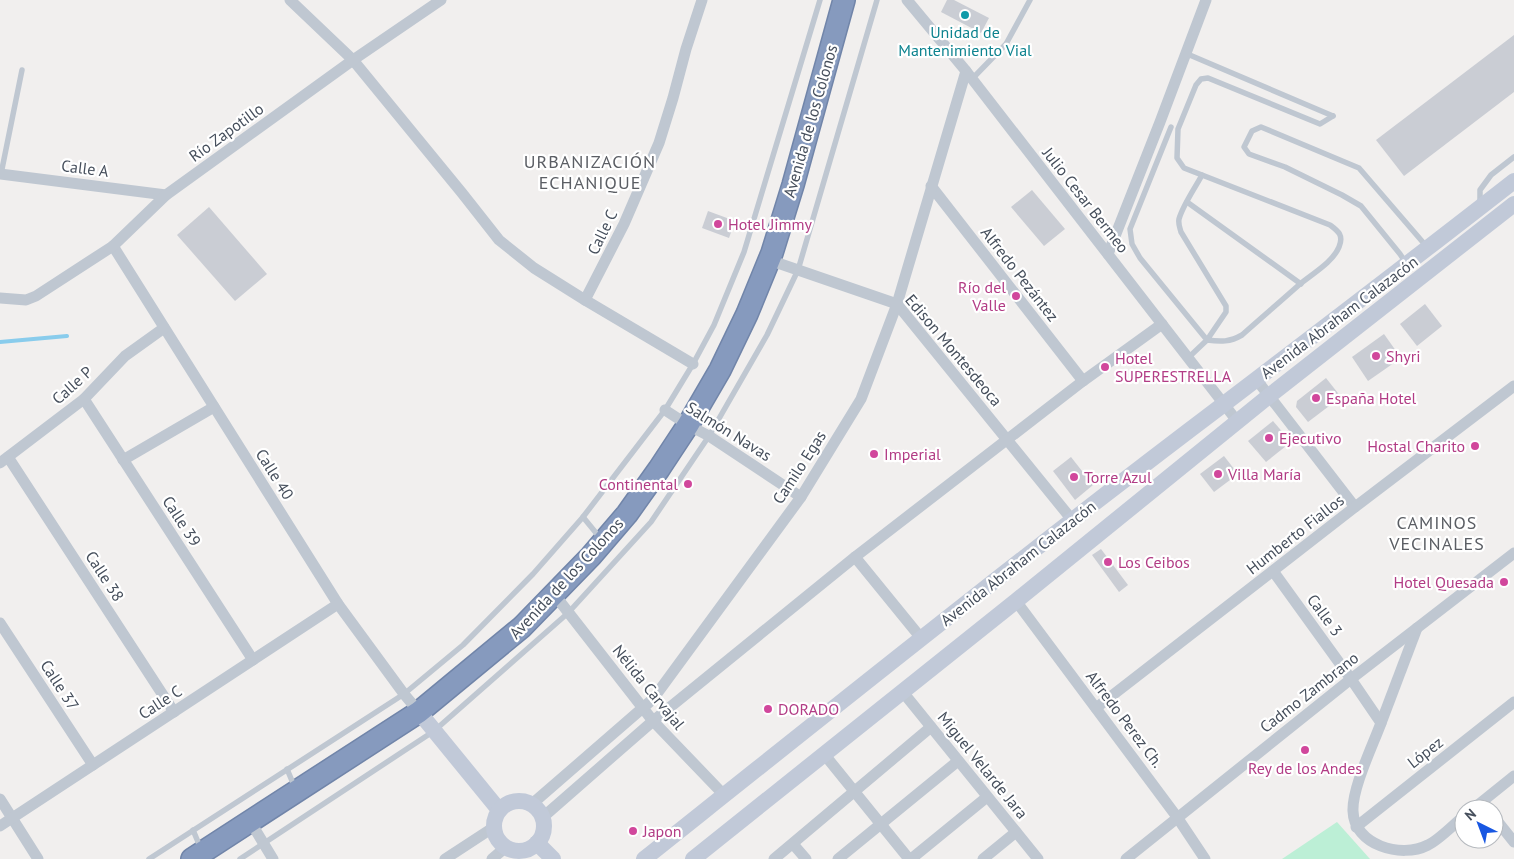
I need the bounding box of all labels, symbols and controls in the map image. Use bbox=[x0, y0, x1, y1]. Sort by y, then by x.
marker: Unidad de Mantenimiento Vial bbox=[959, 9, 971, 21]
place label: Unidad de Mantenimiento Vial bbox=[898, 22, 1032, 60]
street label: Avenida de los Colonos bbox=[779, 42, 841, 200]
street label: Río Zapotillo bbox=[185, 98, 267, 166]
street label: Julio Cesar Bermeo bbox=[1038, 142, 1133, 257]
district label: URBANIZACIÓN ECHANIQUE bbox=[524, 150, 656, 194]
street label: Calle A bbox=[60, 155, 110, 181]
street label: Calle C bbox=[583, 206, 621, 258]
place label: Hotel Jimmy bbox=[728, 214, 813, 234]
marker: Hotel Jimmy bbox=[712, 218, 724, 230]
street label: Alfredo Pezántez bbox=[977, 223, 1063, 325]
street label: Avenida Abraham Calazacón bbox=[1256, 251, 1422, 383]
place label: Río del Valle bbox=[958, 277, 1006, 315]
street label: Edison Montesdeoca bbox=[901, 290, 1007, 410]
marker: Río del Valle bbox=[1010, 290, 1022, 302]
place label: Shyri bbox=[1386, 346, 1420, 366]
place label: Hotel SUPERESTRELLA bbox=[1115, 348, 1232, 386]
marker: Shyri bbox=[1370, 350, 1382, 362]
marker: Hotel SUPERESTRELLA bbox=[1099, 361, 1111, 373]
street label: Calle P bbox=[48, 362, 96, 408]
place label: España Hotel bbox=[1326, 388, 1417, 408]
marker: España Hotel bbox=[1310, 392, 1322, 404]
street label: Salmón Navas bbox=[683, 397, 776, 465]
street label: Camilo Egas bbox=[768, 426, 830, 507]
place label: Ejecutivo bbox=[1279, 428, 1341, 448]
marker: Ejecutivo bbox=[1263, 432, 1275, 444]
place label: Hostal Charito bbox=[1367, 436, 1465, 456]
marker: Hostal Charito bbox=[1469, 440, 1481, 452]
place label: Imperial bbox=[884, 444, 941, 464]
street label: Calle 40 bbox=[252, 445, 298, 503]
marker: Imperial bbox=[868, 448, 880, 460]
place label: Villa María bbox=[1227, 464, 1301, 484]
place label: Torre Azul bbox=[1084, 467, 1152, 487]
marker: Villa María bbox=[1212, 468, 1224, 480]
marker: Torre Azul bbox=[1068, 471, 1080, 483]
place label: Continental bbox=[599, 474, 678, 494]
marker: Continental bbox=[682, 478, 694, 490]
street label: Humberto Fiallos bbox=[1242, 490, 1348, 578]
street label: Calle 39 bbox=[158, 492, 206, 550]
street label: Avenida Abraham Calazacón bbox=[936, 496, 1100, 630]
district label: CAMINOS VECINALES bbox=[1388, 511, 1485, 555]
street label: Avenida de los Colonos bbox=[505, 513, 627, 643]
street label: Calle 38 bbox=[81, 547, 129, 605]
place label: Los Ceibos bbox=[1118, 552, 1190, 572]
marker: Los Ceibos bbox=[1102, 556, 1114, 568]
place label: Hotel Quesada bbox=[1393, 572, 1494, 592]
marker: Hotel Quesada bbox=[1498, 576, 1510, 588]
street label: Calle 3 bbox=[1303, 590, 1347, 640]
street label: Nélida Carvajal bbox=[609, 641, 690, 734]
street label: Cadmo Zambrano bbox=[1256, 647, 1362, 737]
street label: Calle 37 bbox=[36, 656, 84, 714]
street label: Alfredo Perez Ch. bbox=[1082, 667, 1168, 771]
street label: Calle C bbox=[135, 681, 185, 723]
place label: DORADO bbox=[778, 699, 839, 719]
marker: DORADO bbox=[762, 703, 774, 715]
street label: Miguel Velarde Jara bbox=[934, 707, 1032, 823]
street label: López bbox=[1403, 732, 1447, 772]
marker: Rey de los Andes bbox=[1299, 744, 1311, 756]
place label: Rey de los Andes bbox=[1248, 758, 1362, 778]
north arrow bbox=[1454, 799, 1504, 849]
text: N bbox=[1461, 805, 1480, 824]
place label: Japon bbox=[642, 821, 682, 841]
marker: Japon bbox=[627, 825, 639, 837]

